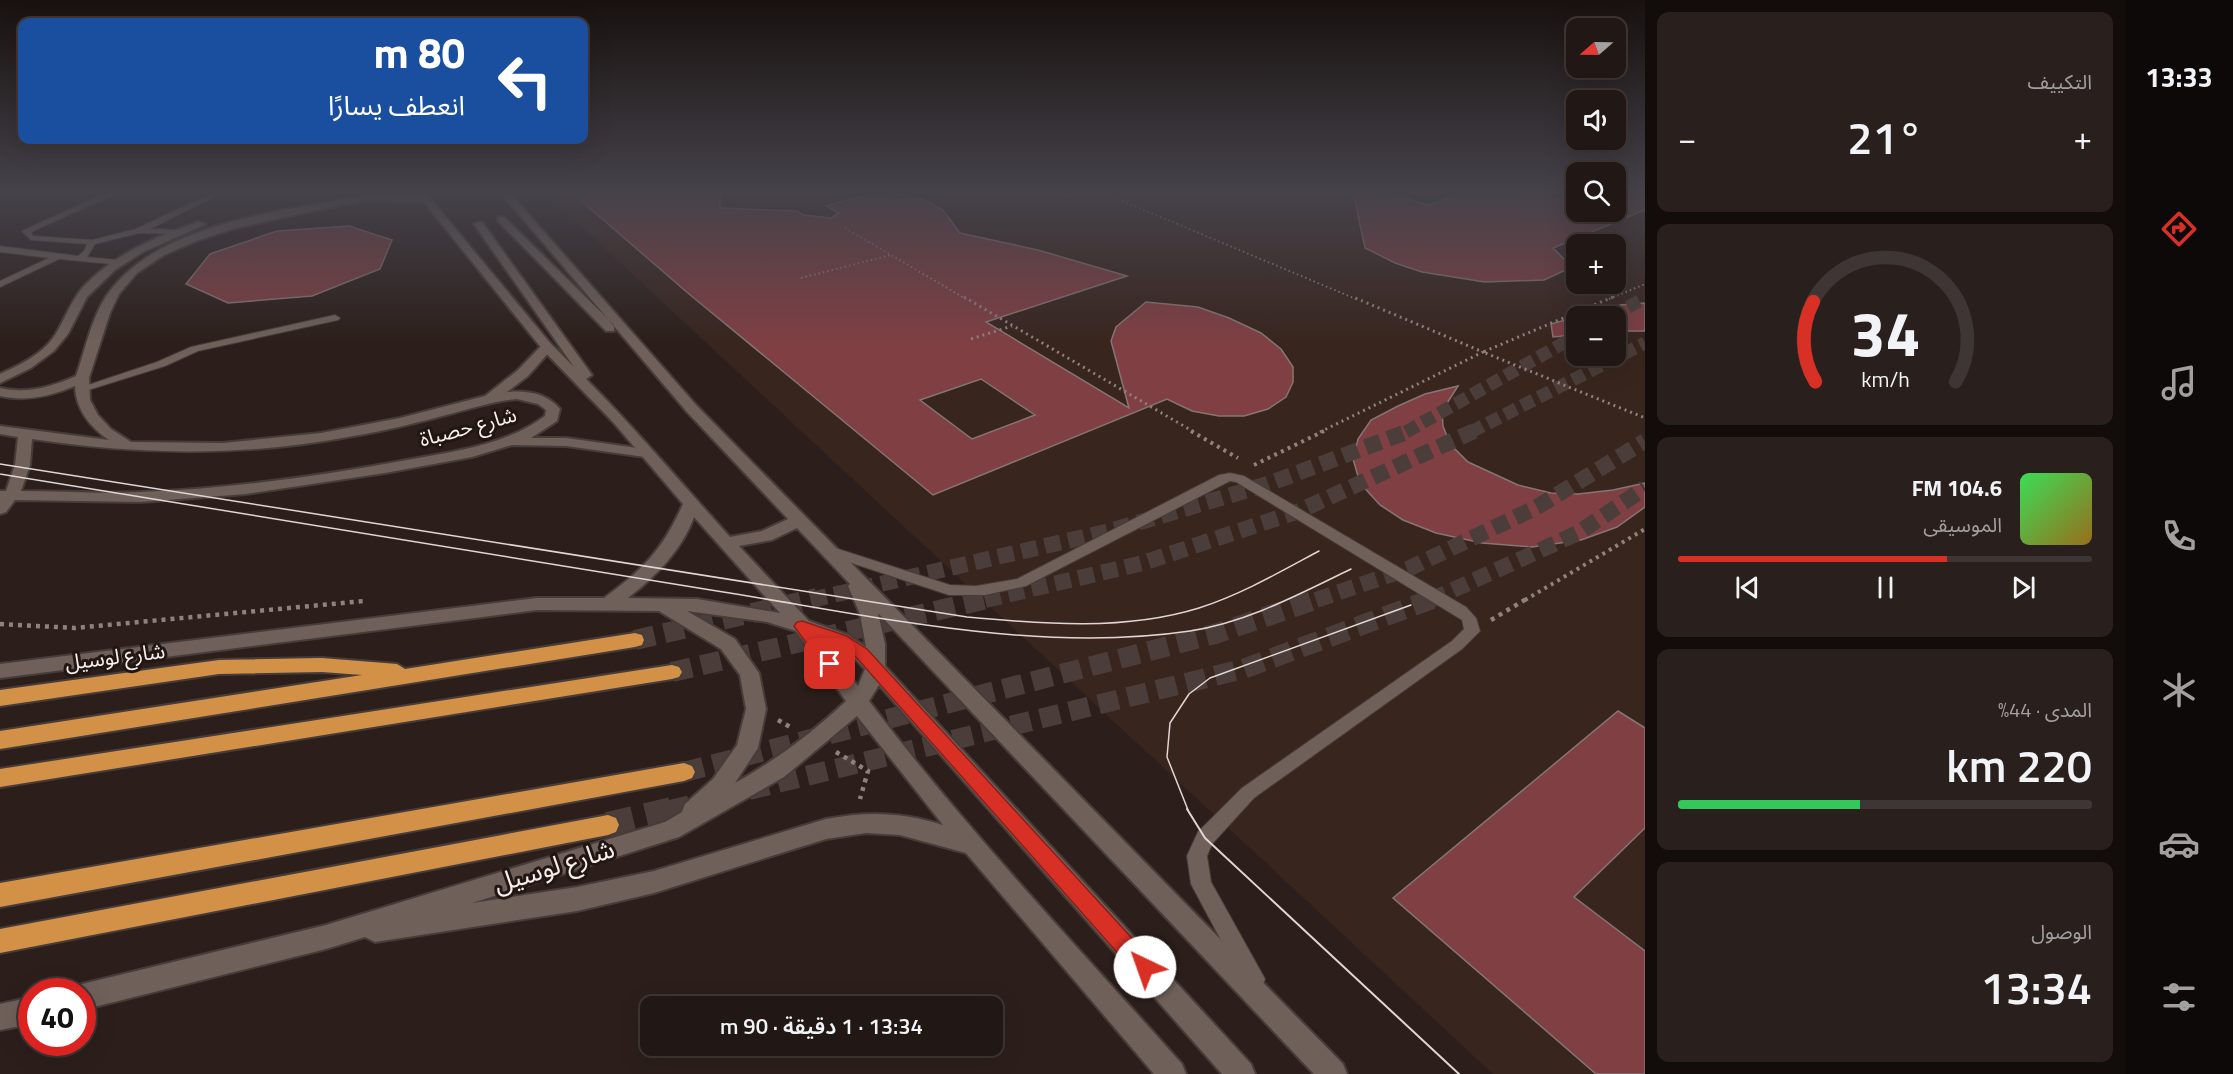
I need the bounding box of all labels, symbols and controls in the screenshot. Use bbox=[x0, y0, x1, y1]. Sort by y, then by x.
north arrow bbox=[1566, 18, 1626, 78]
map controls bbox=[1566, 18, 1626, 366]
text: 80 m bbox=[373, 20, 465, 84]
icon: left bbox=[486, 42, 564, 120]
text: 13:33 bbox=[2145, 56, 2213, 97]
text: التكييف bbox=[2028, 66, 2092, 97]
text: انعطف يسارًا bbox=[328, 84, 465, 125]
button: sound bbox=[1566, 90, 1626, 150]
text: 21° bbox=[1847, 103, 1923, 171]
text: − bbox=[1678, 113, 1696, 163]
text: + bbox=[2074, 113, 2092, 163]
button: search bbox=[1566, 162, 1626, 222]
icon: directions bbox=[2158, 208, 2200, 250]
button: + bbox=[1566, 234, 1626, 294]
text: 34 bbox=[1850, 285, 1920, 380]
button: − bbox=[1566, 306, 1626, 366]
icon: music bbox=[2158, 362, 2200, 404]
text: km/h bbox=[1861, 363, 1909, 395]
street label: شارع حصباة bbox=[415, 398, 520, 454]
text: 104.6 FM bbox=[1912, 471, 2002, 505]
text: الموسيقى bbox=[1923, 509, 2002, 540]
icon: phone bbox=[2158, 515, 2200, 557]
icon: previous bbox=[1731, 571, 1764, 604]
icon: pause bbox=[1869, 571, 1902, 604]
icon: next bbox=[2007, 571, 2040, 604]
street label: شارع لوسيل bbox=[63, 634, 167, 678]
pin bbox=[804, 638, 855, 689]
icon: arrive bbox=[813, 647, 846, 680]
icon: climate bbox=[2158, 669, 2200, 711]
text: المدى · 44% bbox=[1998, 694, 2092, 725]
text: 220 km bbox=[1946, 731, 2092, 799]
icon: car bbox=[2158, 823, 2200, 865]
street label: شارع لوسيل bbox=[489, 829, 619, 902]
text: الوصول bbox=[2031, 916, 2092, 947]
position arrow bbox=[1113, 935, 1177, 999]
text: 13:34 bbox=[1980, 953, 2092, 1021]
icon: filters bbox=[2158, 976, 2200, 1018]
speed limit sign: 40 bbox=[18, 978, 96, 1056]
text: 13:34 · 1 دقيقة · 90 m bbox=[720, 1009, 923, 1043]

